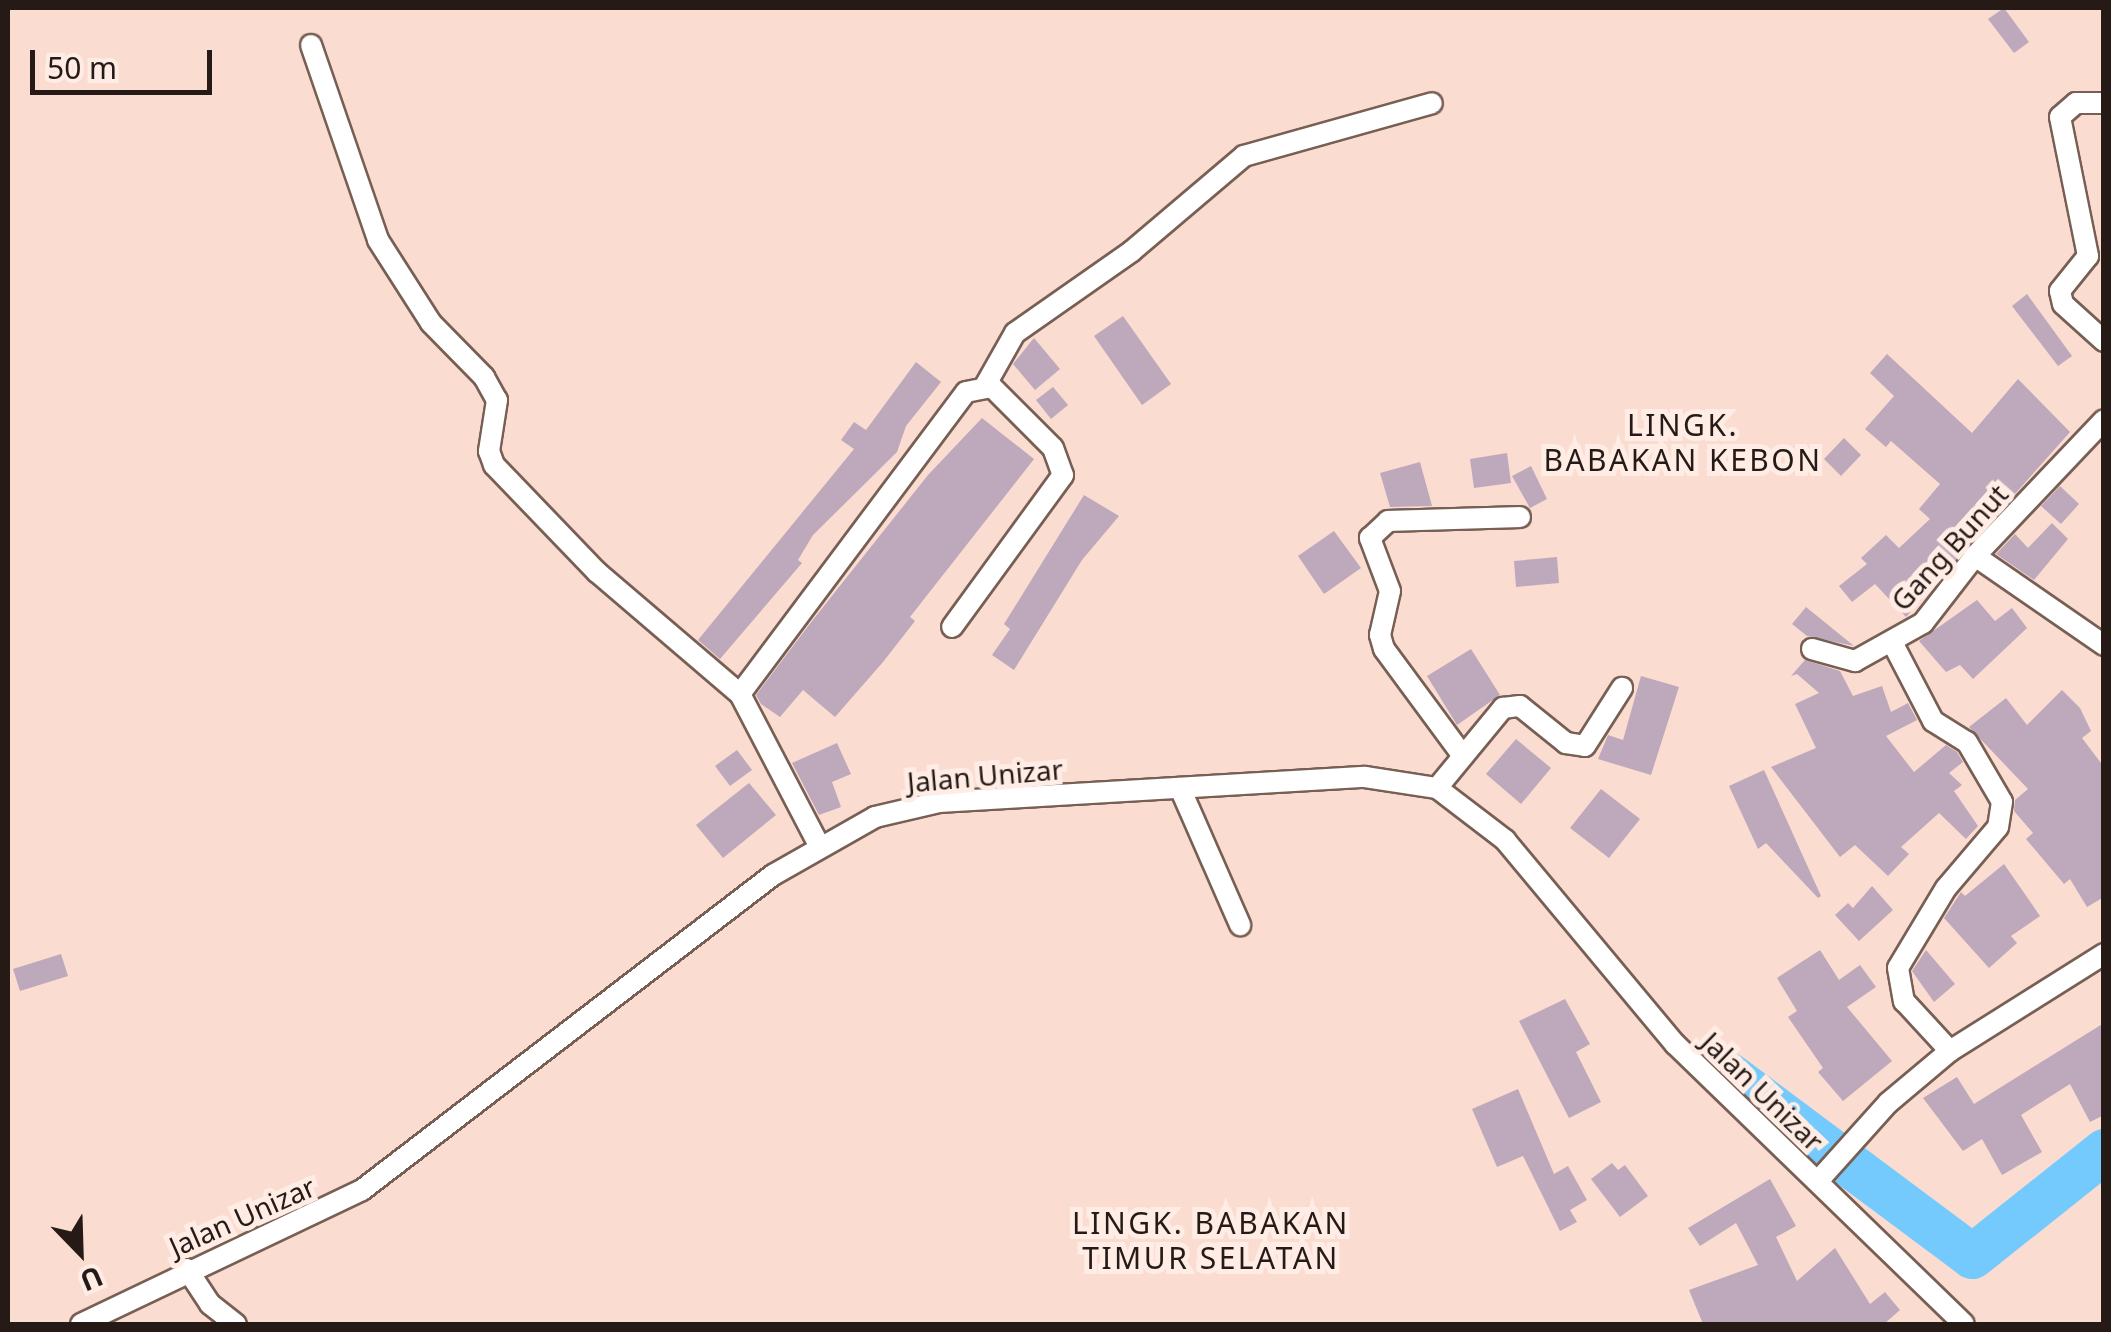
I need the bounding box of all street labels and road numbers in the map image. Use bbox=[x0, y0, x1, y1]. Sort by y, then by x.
street label: Gang Bunut bbox=[1884, 477, 2014, 617]
street label: Jalan Unizar bbox=[906, 751, 1064, 799]
street label: Jalan Unizar bbox=[1695, 1025, 1831, 1157]
street label: Jalan Unizar bbox=[164, 1169, 320, 1263]

